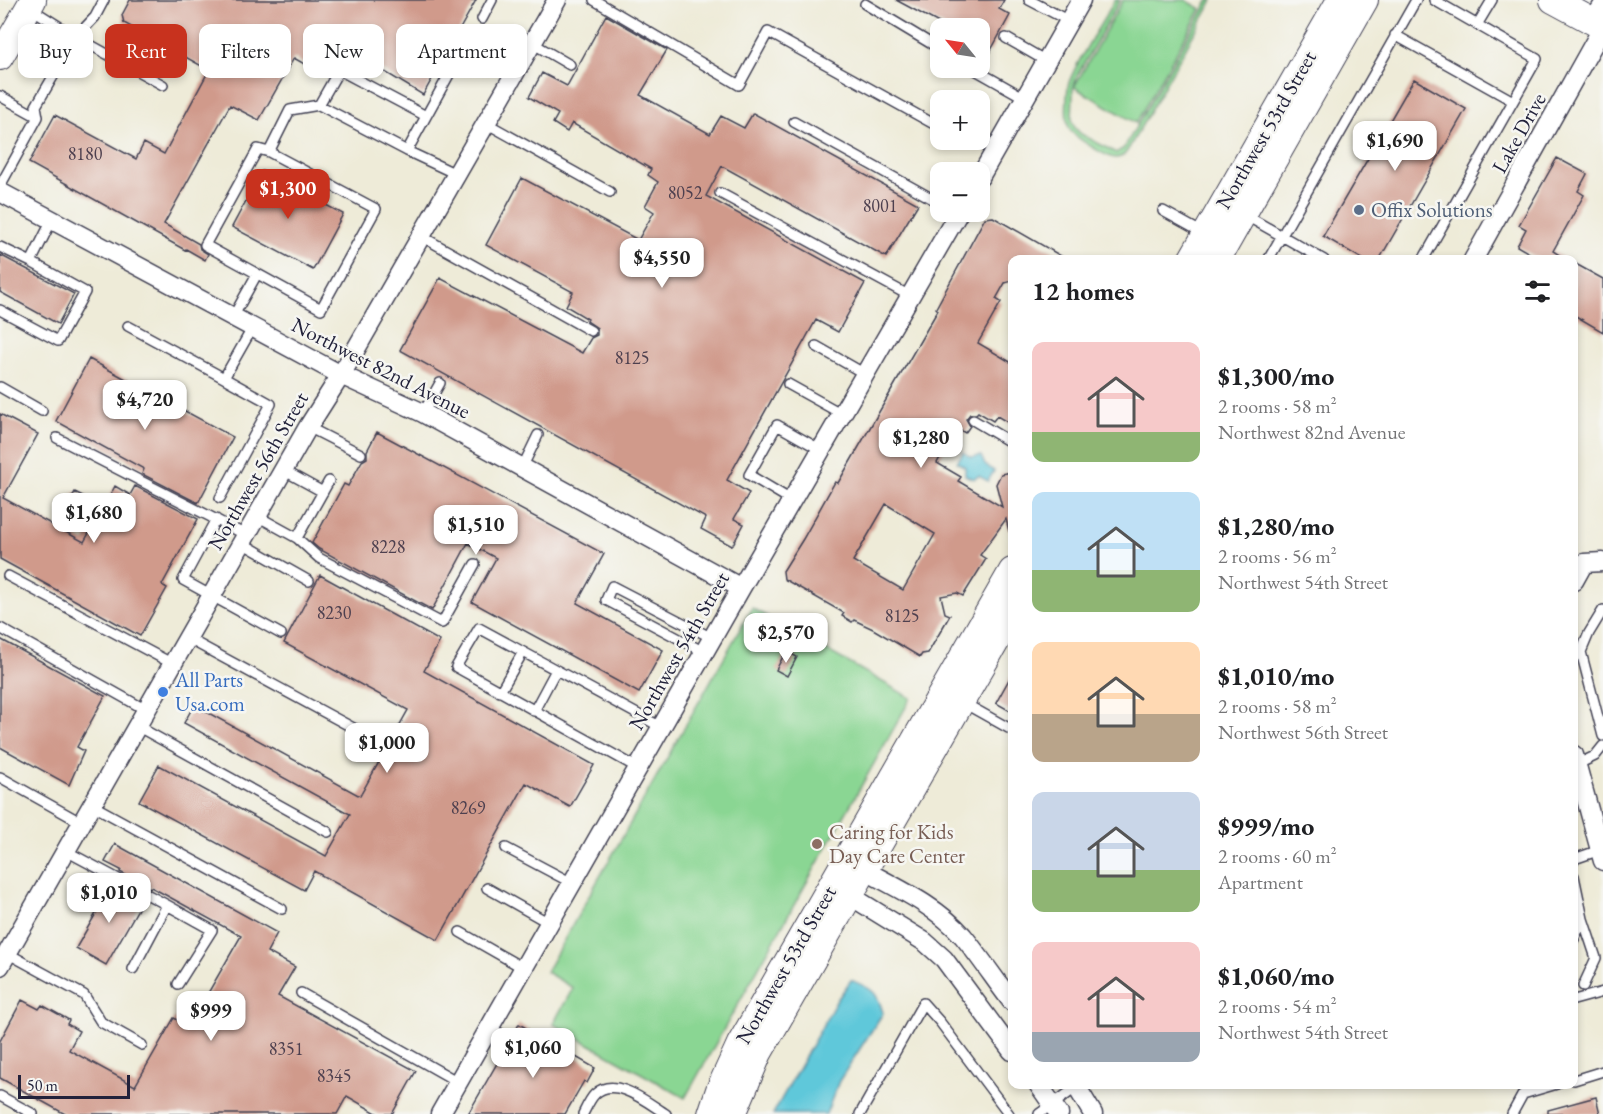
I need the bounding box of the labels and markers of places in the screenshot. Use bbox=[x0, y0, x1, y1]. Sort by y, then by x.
pin: $1,690 bbox=[1346, 121, 1444, 172]
pin: $1,300 bbox=[239, 169, 337, 220]
place label: Offix Solutions bbox=[1371, 196, 1493, 223]
marker: Offix Solutions bbox=[1352, 203, 1366, 217]
pin: $4,550 bbox=[613, 238, 711, 289]
pin: $4,720 bbox=[96, 380, 194, 431]
pin: $1,280 bbox=[872, 418, 970, 469]
pin: $1,680 bbox=[45, 493, 143, 544]
pin: $1,510 bbox=[427, 505, 525, 556]
pin: $2,570 bbox=[737, 613, 835, 664]
place label: All Parts Usa.com bbox=[174, 666, 245, 717]
marker: All Parts Usa.com bbox=[156, 685, 170, 699]
pin: $1,000 bbox=[338, 723, 436, 774]
place label: Caring for Kids Day Care Center bbox=[829, 818, 965, 869]
marker: Caring for Kids Day Care Center bbox=[810, 837, 824, 851]
pin: $1,010 bbox=[60, 873, 158, 924]
pin: $999 bbox=[175, 991, 247, 1042]
pin: $1,060 bbox=[484, 1028, 582, 1079]

